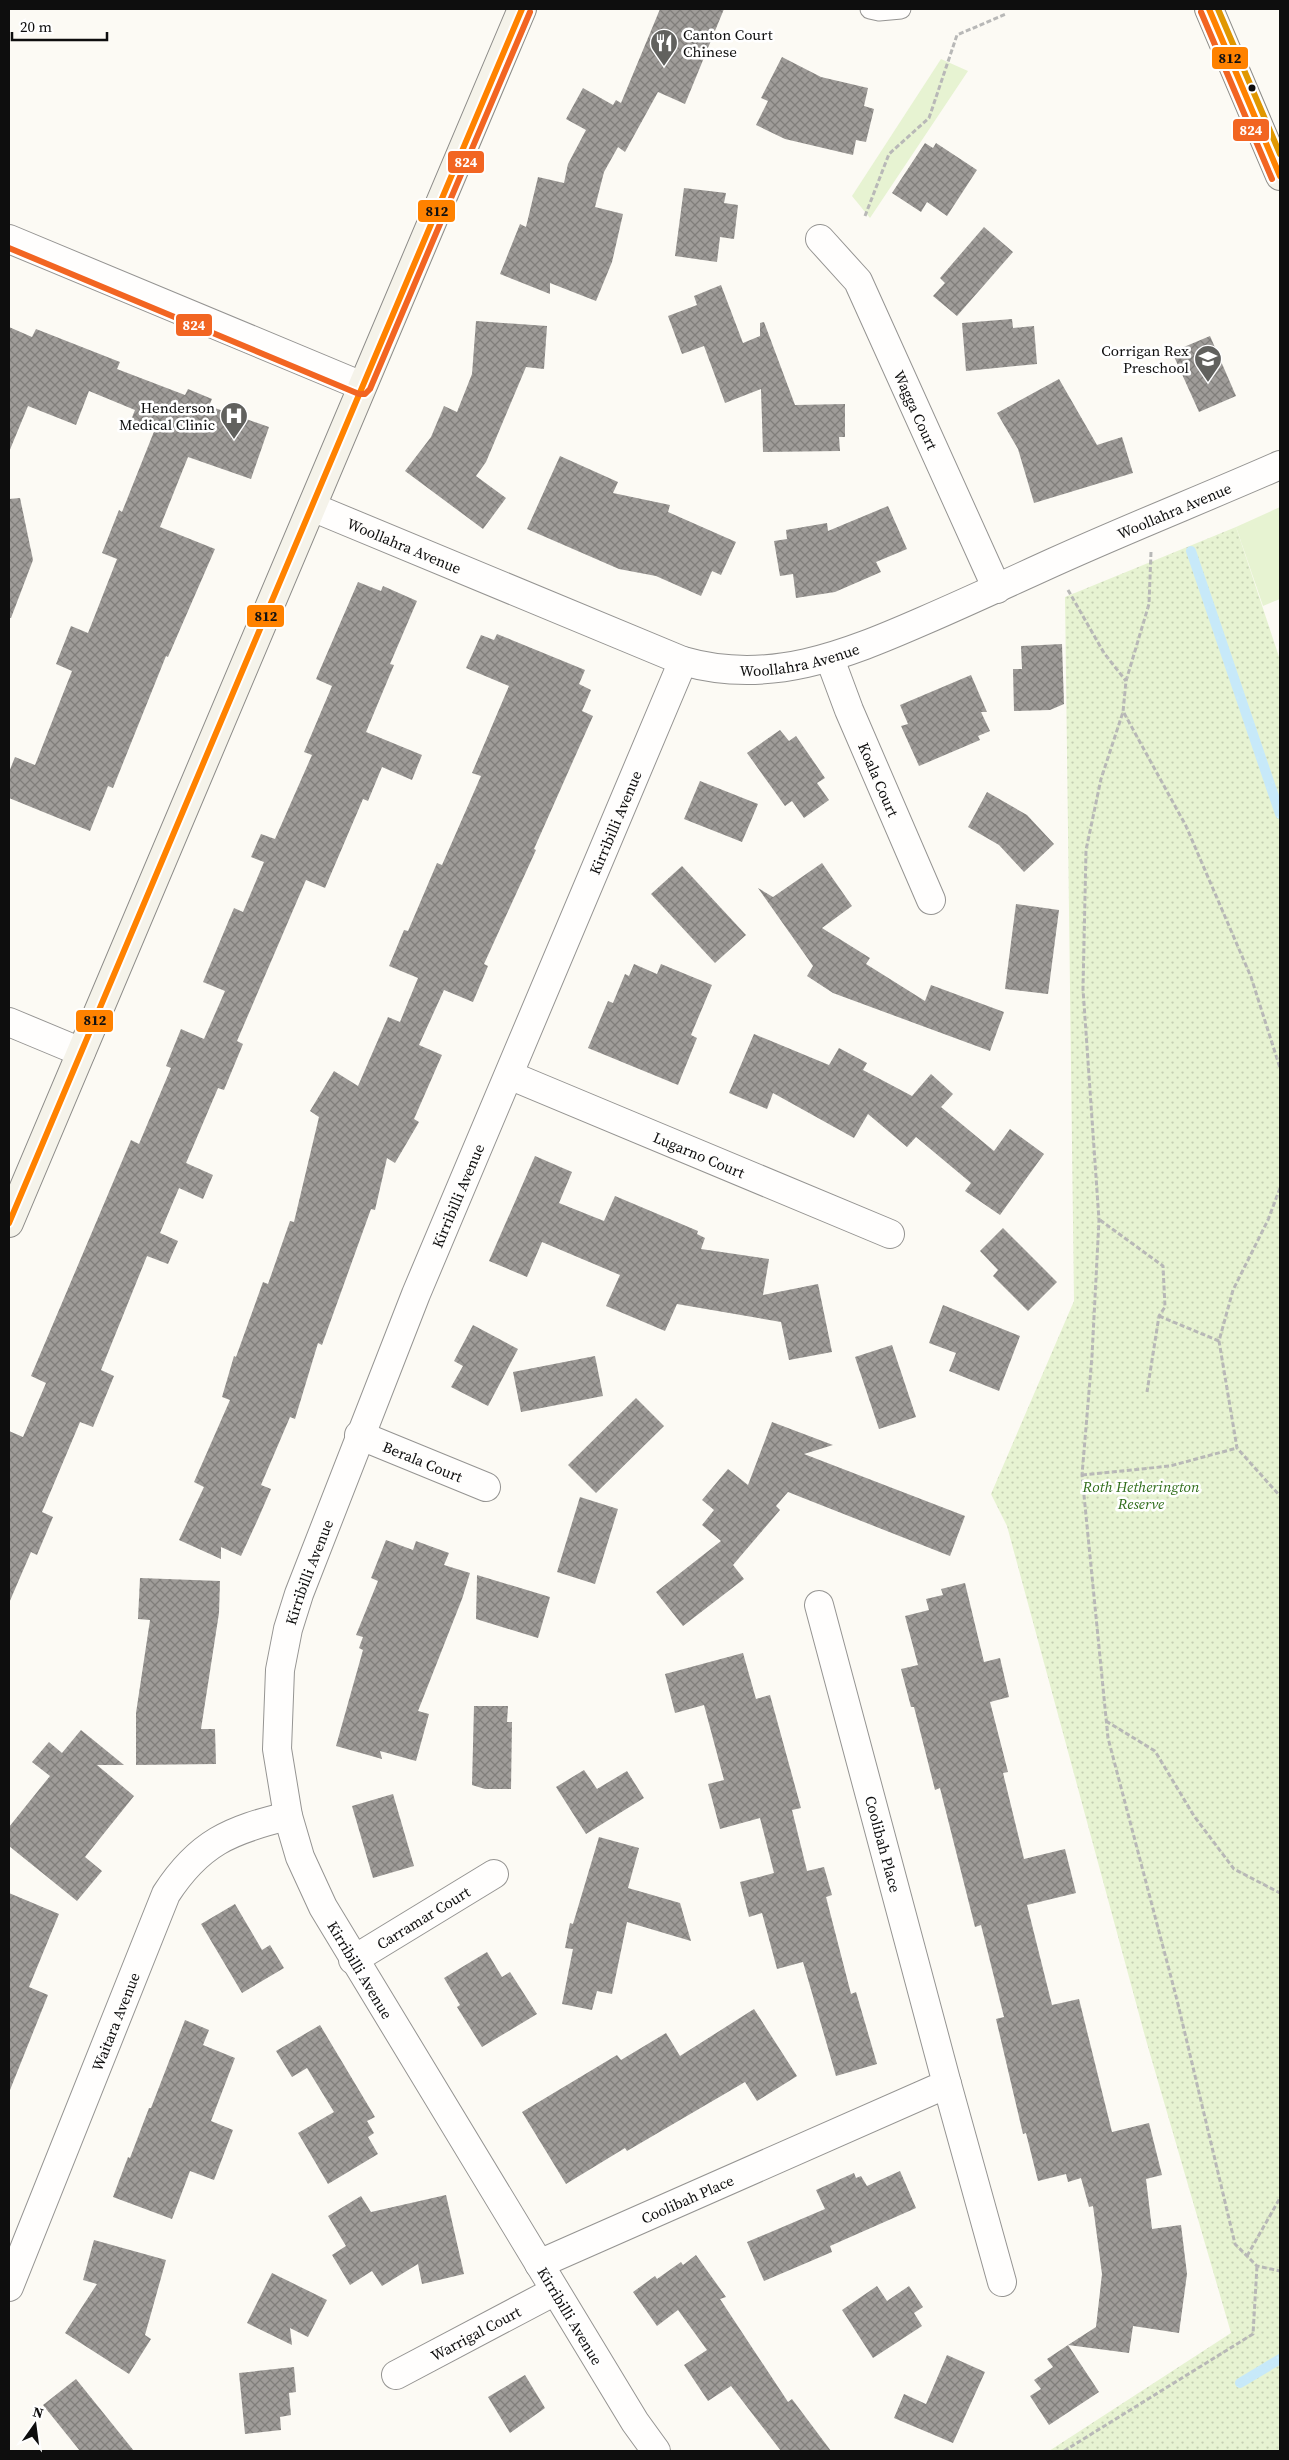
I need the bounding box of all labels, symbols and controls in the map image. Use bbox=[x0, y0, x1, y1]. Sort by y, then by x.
scale bar bbox=[12, 10, 108, 42]
text: 20 m bbox=[20, 16, 52, 37]
place label: Canton Court Chinese bbox=[683, 24, 773, 62]
restaurant icon: Canton Court Chinese bbox=[649, 28, 679, 67]
line badge: 812 bbox=[1211, 46, 1249, 70]
text: 812 bbox=[1219, 48, 1242, 68]
unlabelled marker bbox=[1247, 83, 1257, 93]
line badge: 824 bbox=[1232, 118, 1270, 142]
text: 824 bbox=[1240, 120, 1263, 140]
line badge: 824 bbox=[447, 150, 485, 174]
text: 824 bbox=[455, 152, 478, 172]
line badge: 812 bbox=[417, 199, 456, 223]
text: 812 bbox=[426, 201, 449, 221]
line badge: 824 bbox=[175, 313, 213, 337]
text: 824 bbox=[183, 315, 206, 335]
place label: Corrigan Rex Preschool bbox=[1101, 340, 1190, 378]
school or university icon: Corrigan Rex Preschool bbox=[1193, 344, 1223, 383]
street label: Wagga Court bbox=[889, 367, 943, 453]
place label: Henderson Medical Clinic bbox=[119, 397, 215, 435]
hospital icon: Henderson Medical Clinic bbox=[219, 401, 249, 440]
street label: Woollahra Avenue bbox=[1114, 477, 1235, 544]
street label: Woollahra Avenue bbox=[344, 512, 465, 579]
line badge: 812 bbox=[246, 604, 285, 628]
text: 812 bbox=[255, 606, 278, 626]
street label: Woollahra Avenue bbox=[740, 637, 862, 681]
street label: Koala Court bbox=[854, 739, 904, 820]
street label: Kirribilli Avenue bbox=[584, 767, 646, 878]
line badge: 812 bbox=[75, 1009, 114, 1033]
text: 812 bbox=[84, 1010, 107, 1030]
street label: Lugarno Court bbox=[650, 1126, 748, 1183]
street label: Kirribilli Avenue bbox=[426, 1140, 489, 1251]
street label: Berala Court bbox=[380, 1435, 466, 1487]
park label: Roth Hetherington Reserve bbox=[1082, 1476, 1200, 1514]
street label: Kirribilli Avenue bbox=[279, 1516, 338, 1627]
street label: Coolibah Place bbox=[860, 1793, 906, 1895]
street label: Carramar Court bbox=[372, 1881, 474, 1954]
street label: Kirribilli Avenue bbox=[322, 1917, 398, 2023]
street label: Waitara Avenue bbox=[86, 1969, 144, 2074]
street label: Coolibah Place bbox=[638, 2169, 737, 2228]
street label: Kirribilli Avenue bbox=[532, 2263, 608, 2369]
street label: Warrigal Court bbox=[427, 2300, 524, 2365]
north arrow bbox=[10, 2400, 60, 2450]
text: N bbox=[31, 2401, 46, 2423]

